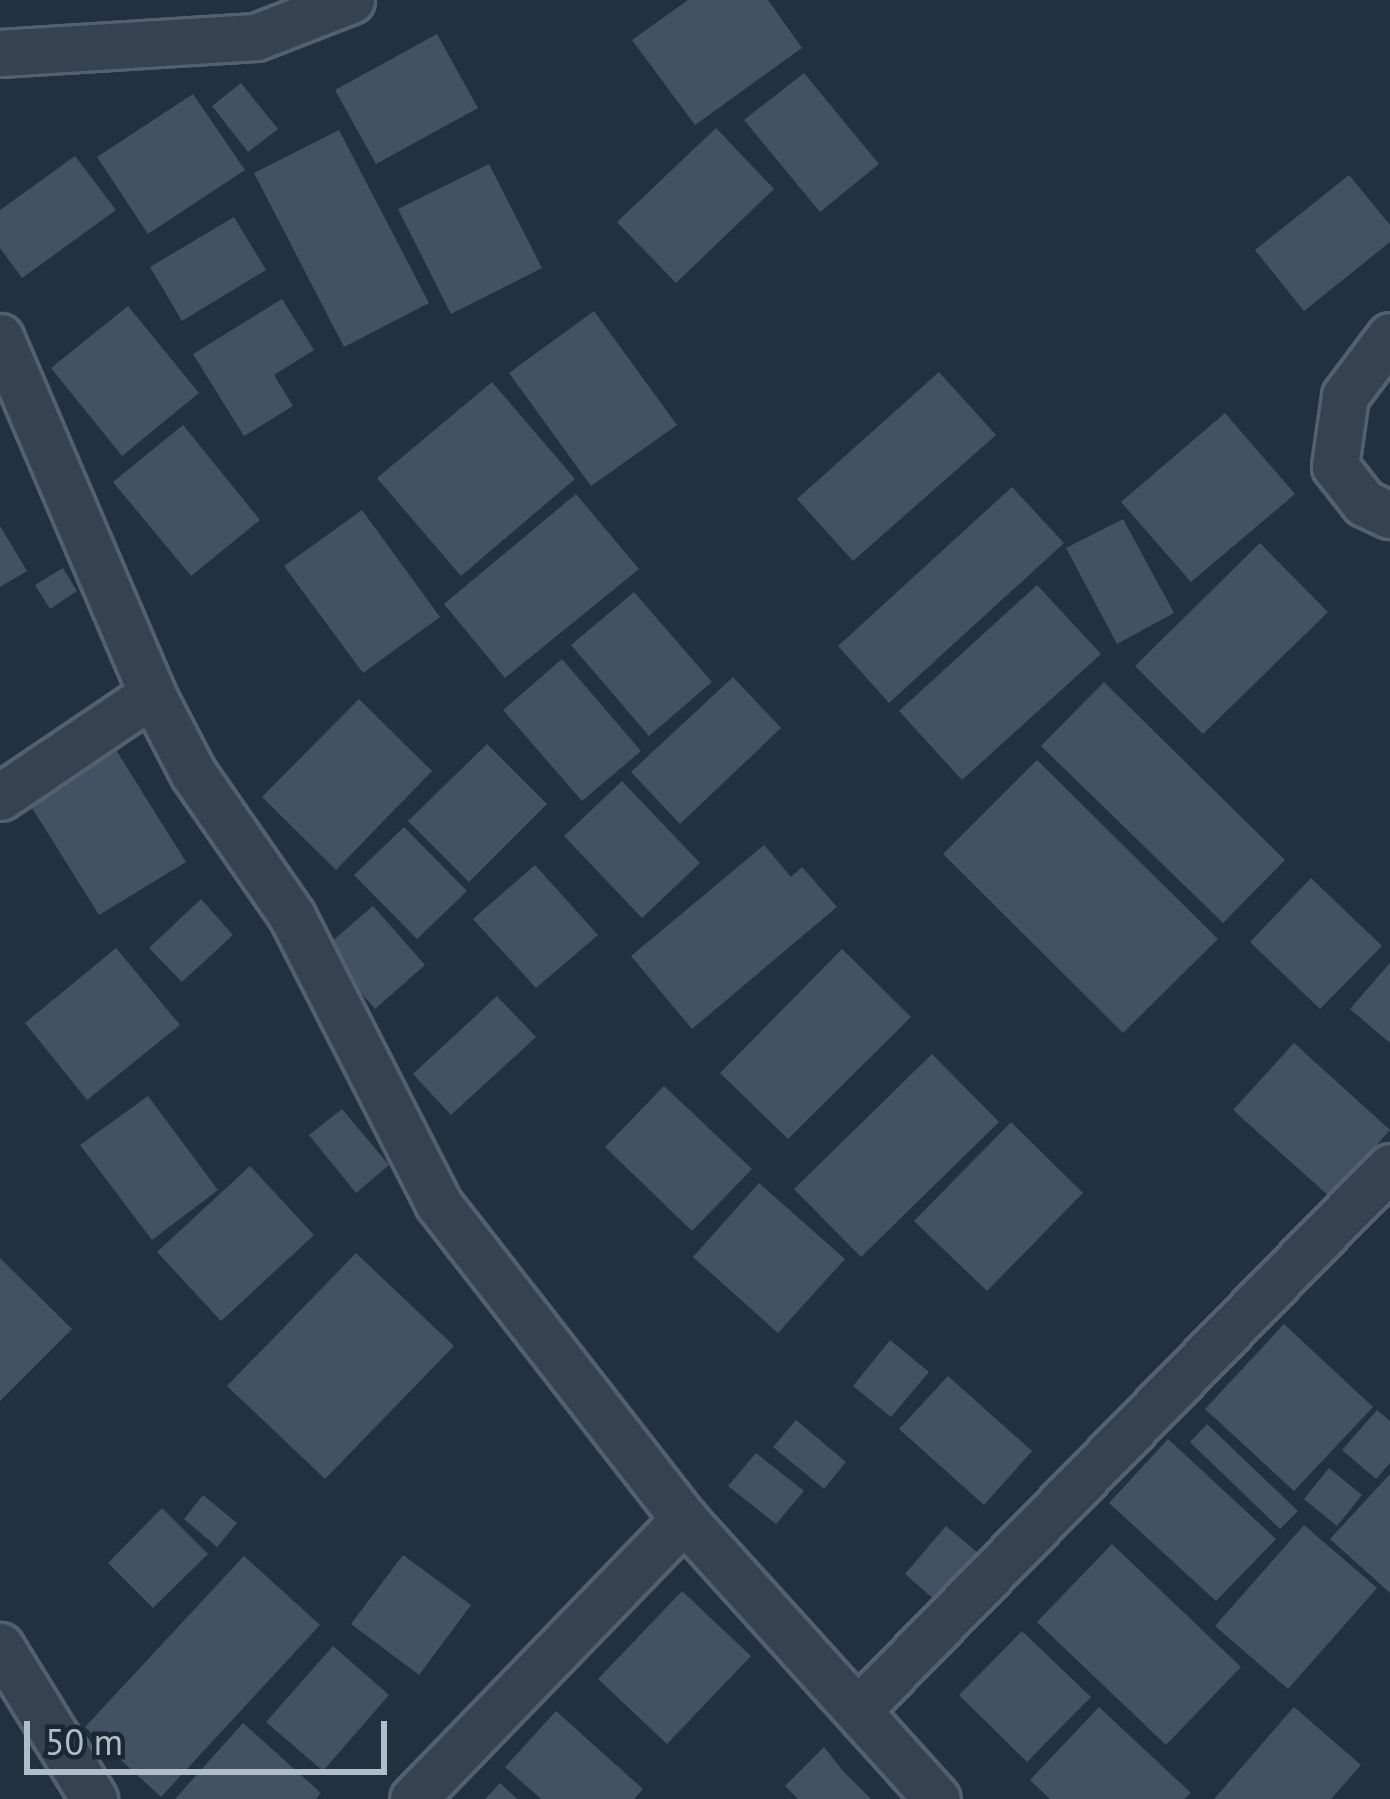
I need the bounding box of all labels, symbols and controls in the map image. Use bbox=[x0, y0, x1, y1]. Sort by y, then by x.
scale bar bbox=[30, 1697, 393, 1771]
text: 50 m bbox=[45, 1718, 123, 1765]

